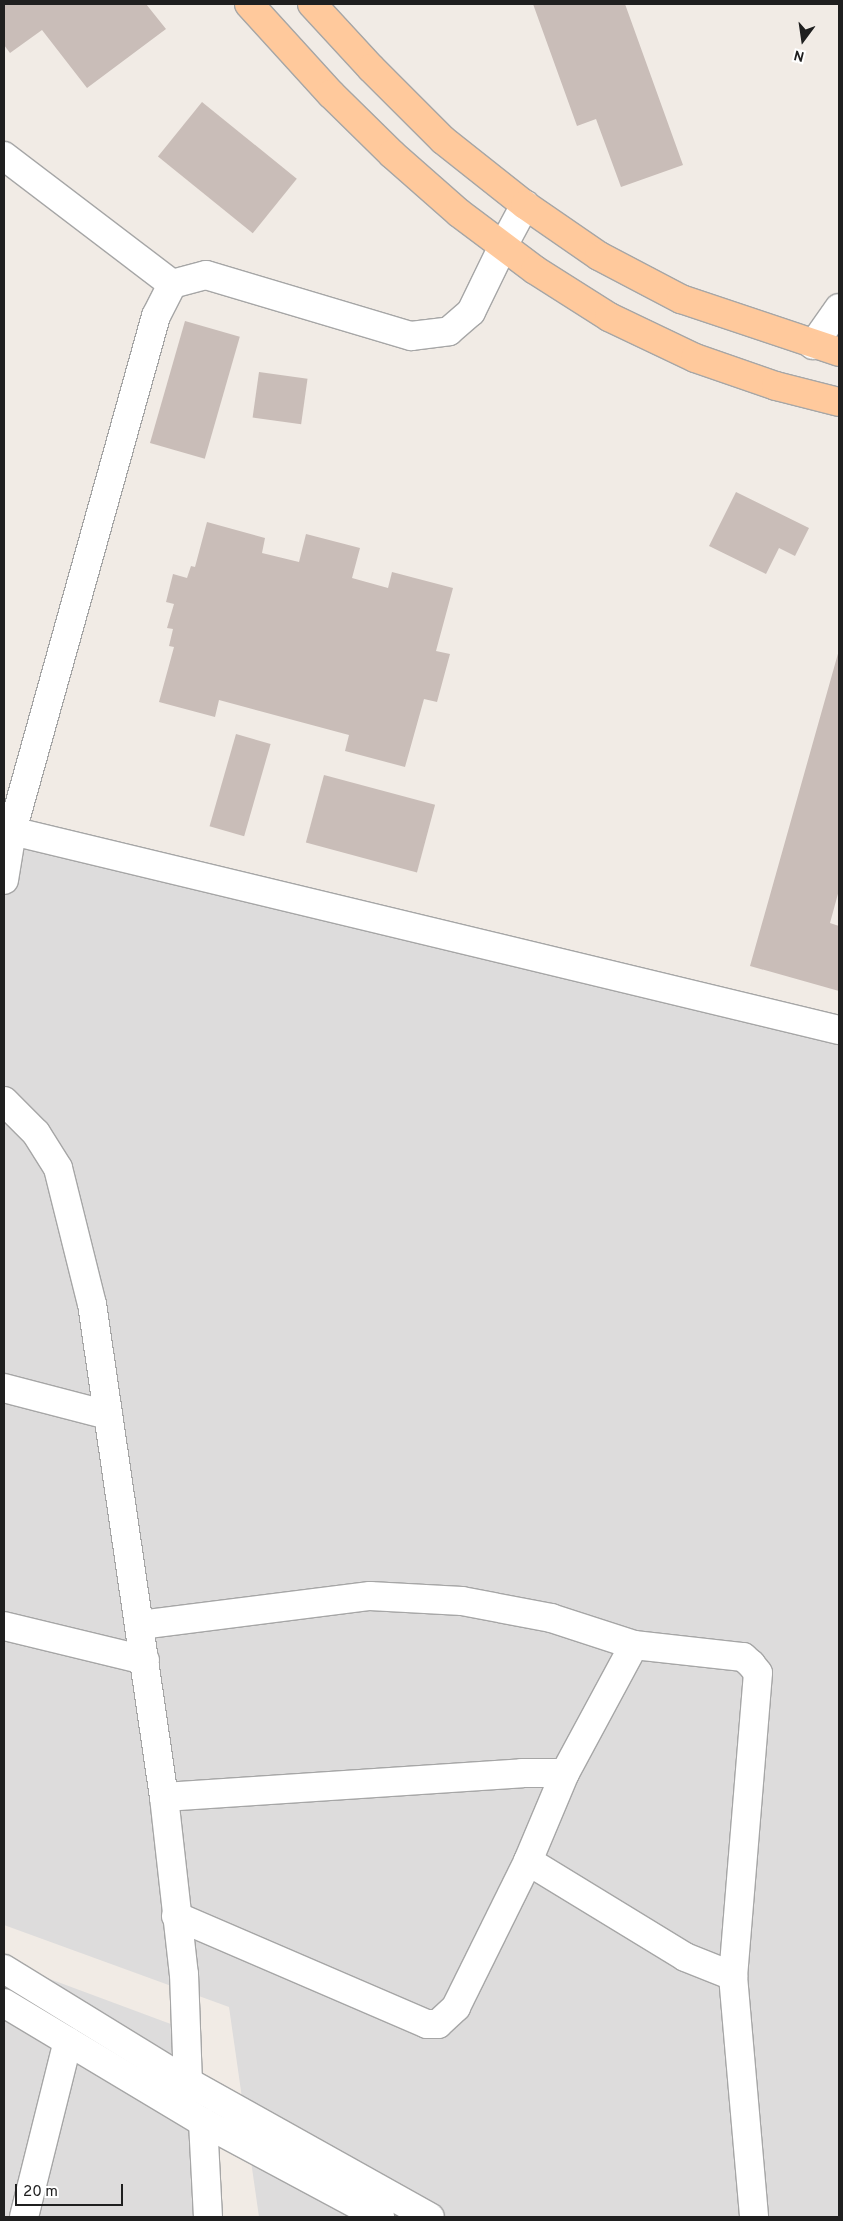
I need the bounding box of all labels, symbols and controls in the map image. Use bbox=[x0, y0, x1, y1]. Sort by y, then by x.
north arrow bbox=[778, 15, 828, 65]
text: N bbox=[792, 46, 806, 65]
scale bar bbox=[18, 2174, 125, 2206]
text: 20 m bbox=[23, 2183, 58, 2202]

